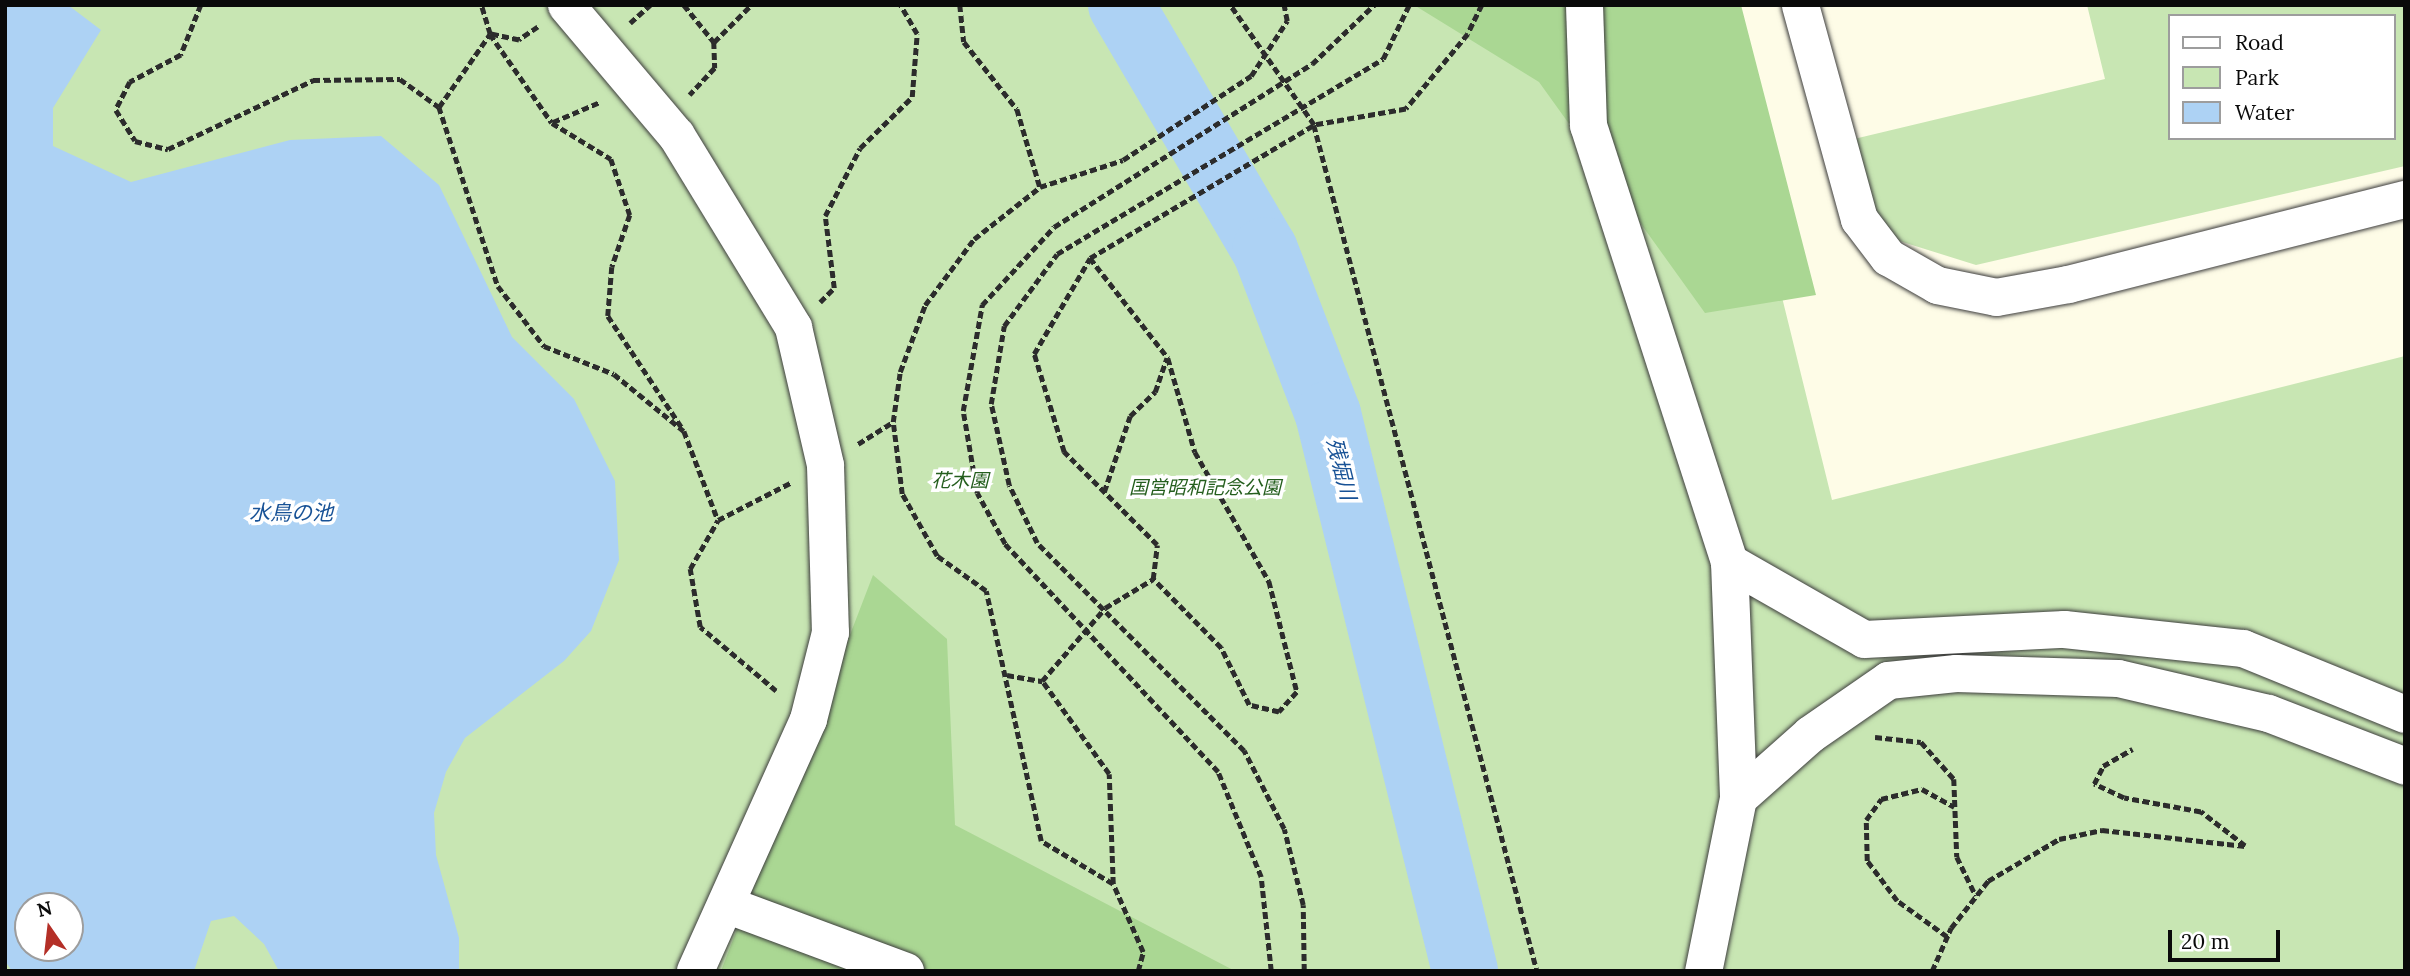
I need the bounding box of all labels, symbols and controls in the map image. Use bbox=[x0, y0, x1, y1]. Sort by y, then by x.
legend bbox=[2168, 14, 2396, 140]
text: Road bbox=[2235, 29, 2284, 56]
text: Park bbox=[2235, 64, 2279, 91]
text: Water bbox=[2235, 99, 2294, 126]
water label: 残堀川 bbox=[1321, 435, 1361, 503]
park label: 花木園 bbox=[932, 470, 988, 492]
park label: 国営昭和記念公園 bbox=[1129, 477, 1281, 499]
water label: 水鳥の池 bbox=[249, 500, 333, 526]
north arrow bbox=[14, 892, 84, 962]
text: N bbox=[34, 895, 54, 922]
scale bar bbox=[2172, 916, 2284, 960]
text: 20 m bbox=[2181, 928, 2230, 955]

